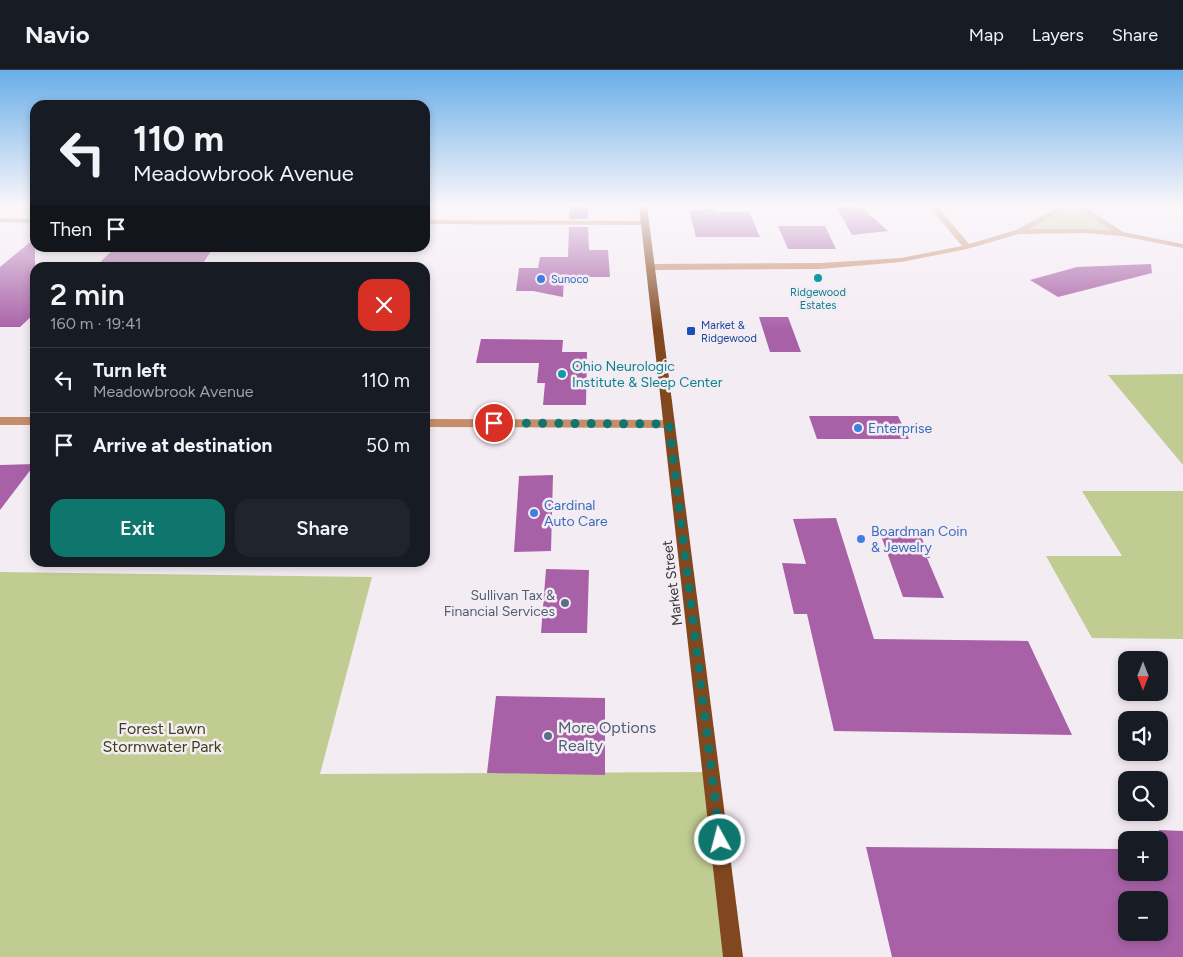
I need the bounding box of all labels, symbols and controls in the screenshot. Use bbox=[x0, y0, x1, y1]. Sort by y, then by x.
text: Navio bbox=[25, 20, 90, 49]
text: Map bbox=[969, 24, 1004, 46]
text: Layers bbox=[1032, 24, 1084, 46]
text: Share bbox=[1112, 24, 1158, 46]
text: 110 m bbox=[133, 118, 224, 160]
icon: left bbox=[50, 120, 115, 185]
text: Meadowbrook Avenue bbox=[133, 160, 354, 187]
icon: arrive bbox=[102, 215, 130, 243]
text: Then bbox=[50, 218, 92, 241]
marker: Ridgewood Estates bbox=[812, 272, 824, 284]
marker: Sunoco bbox=[535, 273, 547, 285]
place label: Sunoco bbox=[551, 273, 589, 286]
text: 2 min bbox=[50, 276, 125, 313]
button: close bbox=[358, 279, 410, 331]
place label: Ridgewood Estates bbox=[790, 286, 846, 312]
text: 160 m · 19:41 bbox=[50, 314, 142, 333]
place label: Market & Ridgewood bbox=[701, 319, 757, 345]
marker: Market & Ridgewood bbox=[685, 325, 697, 337]
place label: Ohio Neurologic Institute & Sleep Center bbox=[572, 358, 723, 391]
text: Turn left bbox=[93, 359, 167, 382]
icon: left bbox=[50, 366, 78, 394]
marker: Ohio Neurologic Institute & Sleep Center bbox=[556, 368, 568, 380]
text: 110 m bbox=[361, 369, 410, 392]
text: Meadowbrook Avenue bbox=[93, 382, 254, 401]
pin bbox=[473, 402, 515, 444]
icon: arrive bbox=[480, 409, 508, 437]
place label: Enterprise bbox=[868, 420, 933, 437]
marker: Enterprise bbox=[852, 422, 864, 434]
icon: arrive bbox=[50, 431, 78, 459]
text: Arrive at destination bbox=[93, 434, 272, 457]
text: 50 m bbox=[366, 434, 410, 457]
place label: Cardinal Auto Care bbox=[544, 497, 608, 530]
button: Exit bbox=[50, 499, 225, 557]
button: Share bbox=[235, 499, 410, 557]
marker: Cardinal Auto Care bbox=[528, 507, 540, 519]
place label: Boardman Coin & Jewelry bbox=[871, 523, 968, 556]
marker: Boardman Coin & Jewelry bbox=[855, 533, 867, 545]
street label: Market Street bbox=[659, 539, 686, 627]
place label: Sullivan Tax & Financial Services bbox=[444, 587, 555, 620]
marker: Sullivan Tax & Financial Services bbox=[559, 597, 571, 609]
north arrow bbox=[1118, 651, 1168, 701]
map controls bbox=[1118, 651, 1168, 941]
button: sound bbox=[1118, 711, 1168, 761]
place label: More Options Realty bbox=[558, 718, 656, 755]
park label: Forest Lawn Stormwater Park bbox=[102, 719, 222, 756]
marker: More Options Realty bbox=[542, 730, 554, 742]
button: search bbox=[1118, 771, 1168, 821]
position arrow bbox=[693, 813, 745, 865]
button: + bbox=[1118, 831, 1168, 881]
button: − bbox=[1118, 891, 1168, 941]

